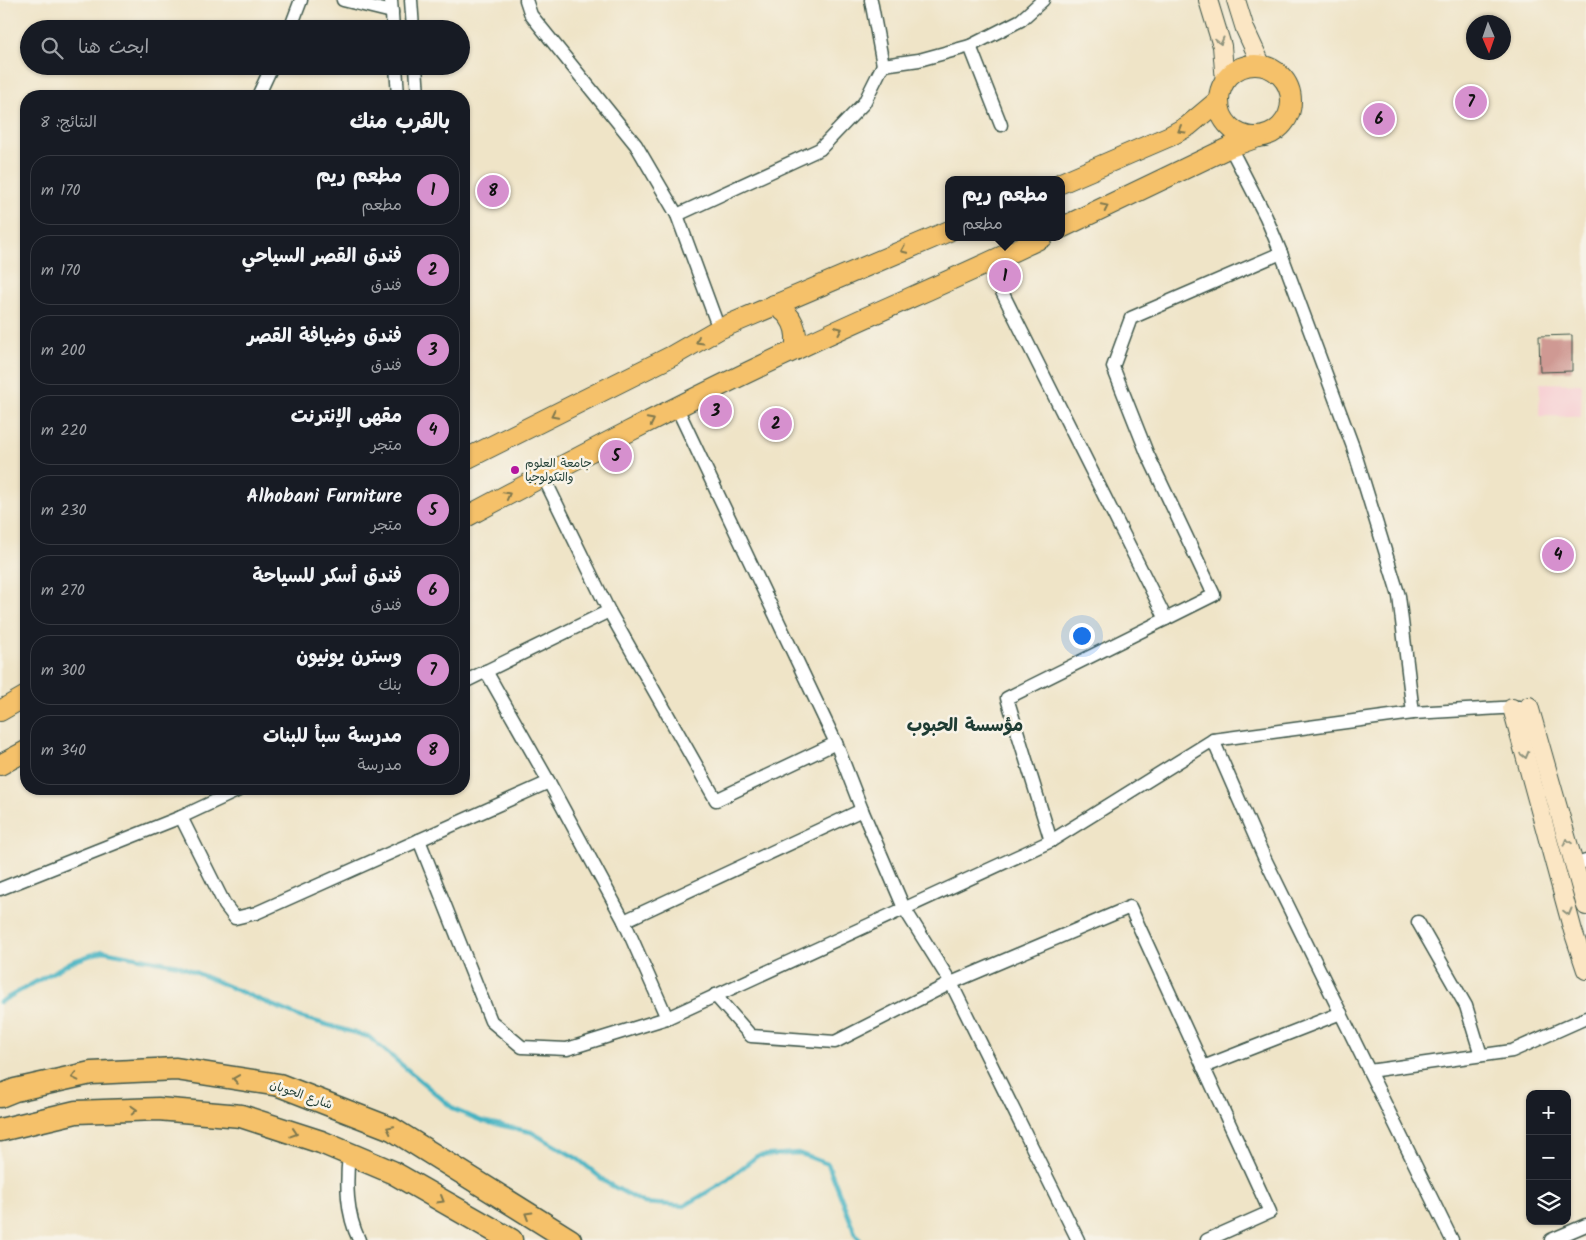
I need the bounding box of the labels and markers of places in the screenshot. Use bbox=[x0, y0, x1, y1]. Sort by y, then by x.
pin: 7 bbox=[1455, 83, 1487, 121]
pin: 6 bbox=[1363, 100, 1395, 138]
pin: 8 bbox=[477, 172, 509, 210]
pin: 1 bbox=[989, 257, 1021, 295]
pin: 3 bbox=[700, 392, 732, 430]
pin: 2 bbox=[760, 405, 792, 443]
pin: 5 bbox=[600, 437, 632, 475]
place label: جامعة العلوم والتكولوجيا bbox=[525, 454, 592, 487]
marker: جامعة العلوم والتكولوجيا bbox=[509, 464, 521, 476]
pin: 4 bbox=[1542, 536, 1574, 574]

